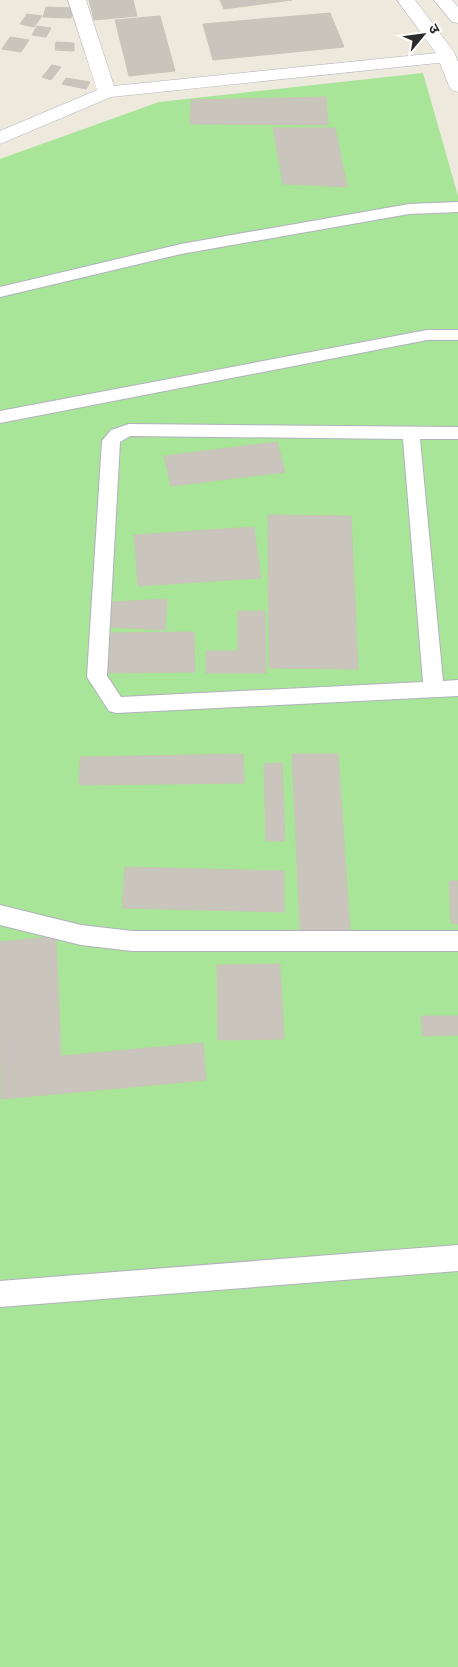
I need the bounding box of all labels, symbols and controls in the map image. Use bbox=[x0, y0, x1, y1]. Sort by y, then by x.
north arrow bbox=[398, 10, 448, 60]
text: उ bbox=[424, 20, 446, 38]

